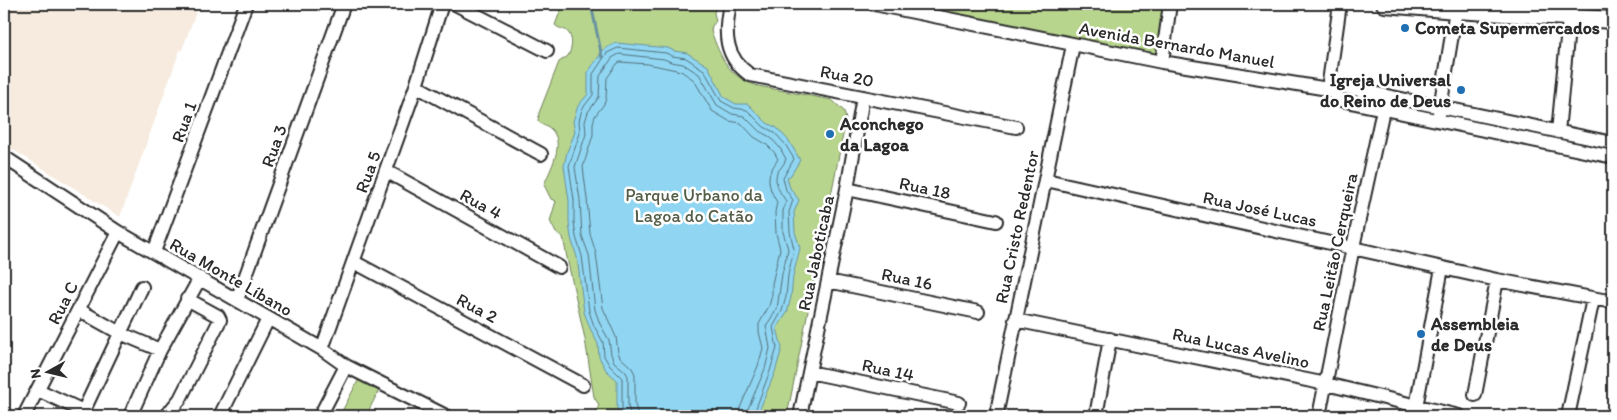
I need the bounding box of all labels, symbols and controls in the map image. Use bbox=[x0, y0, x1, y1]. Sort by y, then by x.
street label: Avenida Bernardo Manuel bbox=[1077, 17, 1277, 73]
place label: Cometa Supermercados bbox=[1415, 17, 1600, 39]
marker: Cometa Supermercados bbox=[1399, 22, 1411, 34]
street label: Rua 20 bbox=[818, 60, 876, 92]
place label: Igreja Universal do Reino de Deus bbox=[1320, 69, 1452, 112]
marker: Igreja Universal do Reino de Deus bbox=[1455, 84, 1467, 96]
street label: Rua 1 bbox=[166, 98, 202, 146]
place label: Aconchego da Lagoa bbox=[839, 113, 924, 156]
street label: Rua 3 bbox=[256, 122, 292, 170]
marker: Aconchego da Lagoa bbox=[824, 128, 836, 140]
street label: Rua 5 bbox=[350, 148, 386, 196]
street label: Rua Cristo Redentor bbox=[990, 148, 1044, 305]
street label: Rua Leitão Cerqueira bbox=[1307, 170, 1363, 333]
street label: Rua 18 bbox=[897, 172, 953, 204]
street label: Rua 4 bbox=[456, 184, 506, 225]
park label: Parque Urbano da Lagoa do Catão bbox=[625, 184, 764, 227]
street label: Rua José Lucas bbox=[1201, 186, 1319, 232]
street label: Rua Jaboticaba bbox=[793, 192, 839, 313]
street label: Rua Monte Líbano bbox=[166, 233, 296, 321]
street label: Rua 16 bbox=[879, 263, 935, 295]
street label: Rua C bbox=[43, 278, 83, 328]
street label: Rua 2 bbox=[453, 288, 502, 328]
place label: Assembleia de Deus bbox=[1430, 313, 1520, 356]
street label: Rua Lucas Avelino bbox=[1170, 323, 1312, 373]
marker: Assembleia de Deus bbox=[1415, 328, 1427, 340]
north arrow bbox=[22, 348, 72, 398]
street label: Rua 14 bbox=[860, 354, 916, 386]
text: N bbox=[27, 368, 45, 380]

